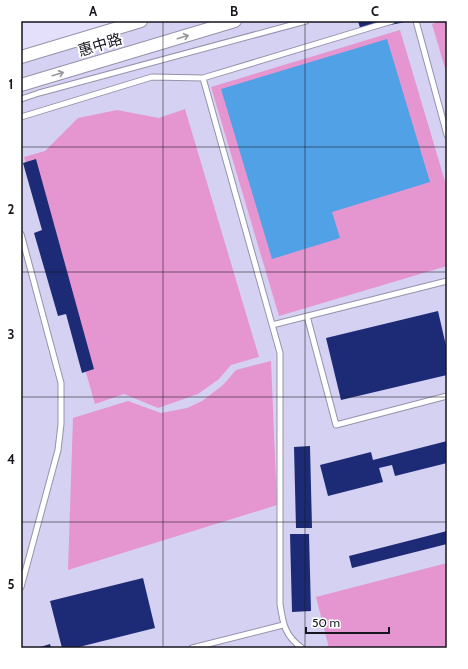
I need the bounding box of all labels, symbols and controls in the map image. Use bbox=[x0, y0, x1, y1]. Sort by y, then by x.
text: A bbox=[89, 3, 98, 19]
text: B bbox=[230, 3, 238, 19]
text: C bbox=[371, 3, 379, 19]
street label: 惠中路 bbox=[76, 30, 124, 60]
one-way arrow bbox=[176, 33, 189, 40]
one-way arrow bbox=[52, 70, 65, 77]
text: 1 bbox=[9, 76, 13, 92]
text: 2 bbox=[8, 201, 15, 217]
text: 3 bbox=[7, 326, 15, 342]
text: 4 bbox=[7, 451, 15, 467]
text: 5 bbox=[8, 576, 15, 592]
scale bar bbox=[306, 609, 389, 635]
text: 50 m bbox=[312, 615, 340, 630]

